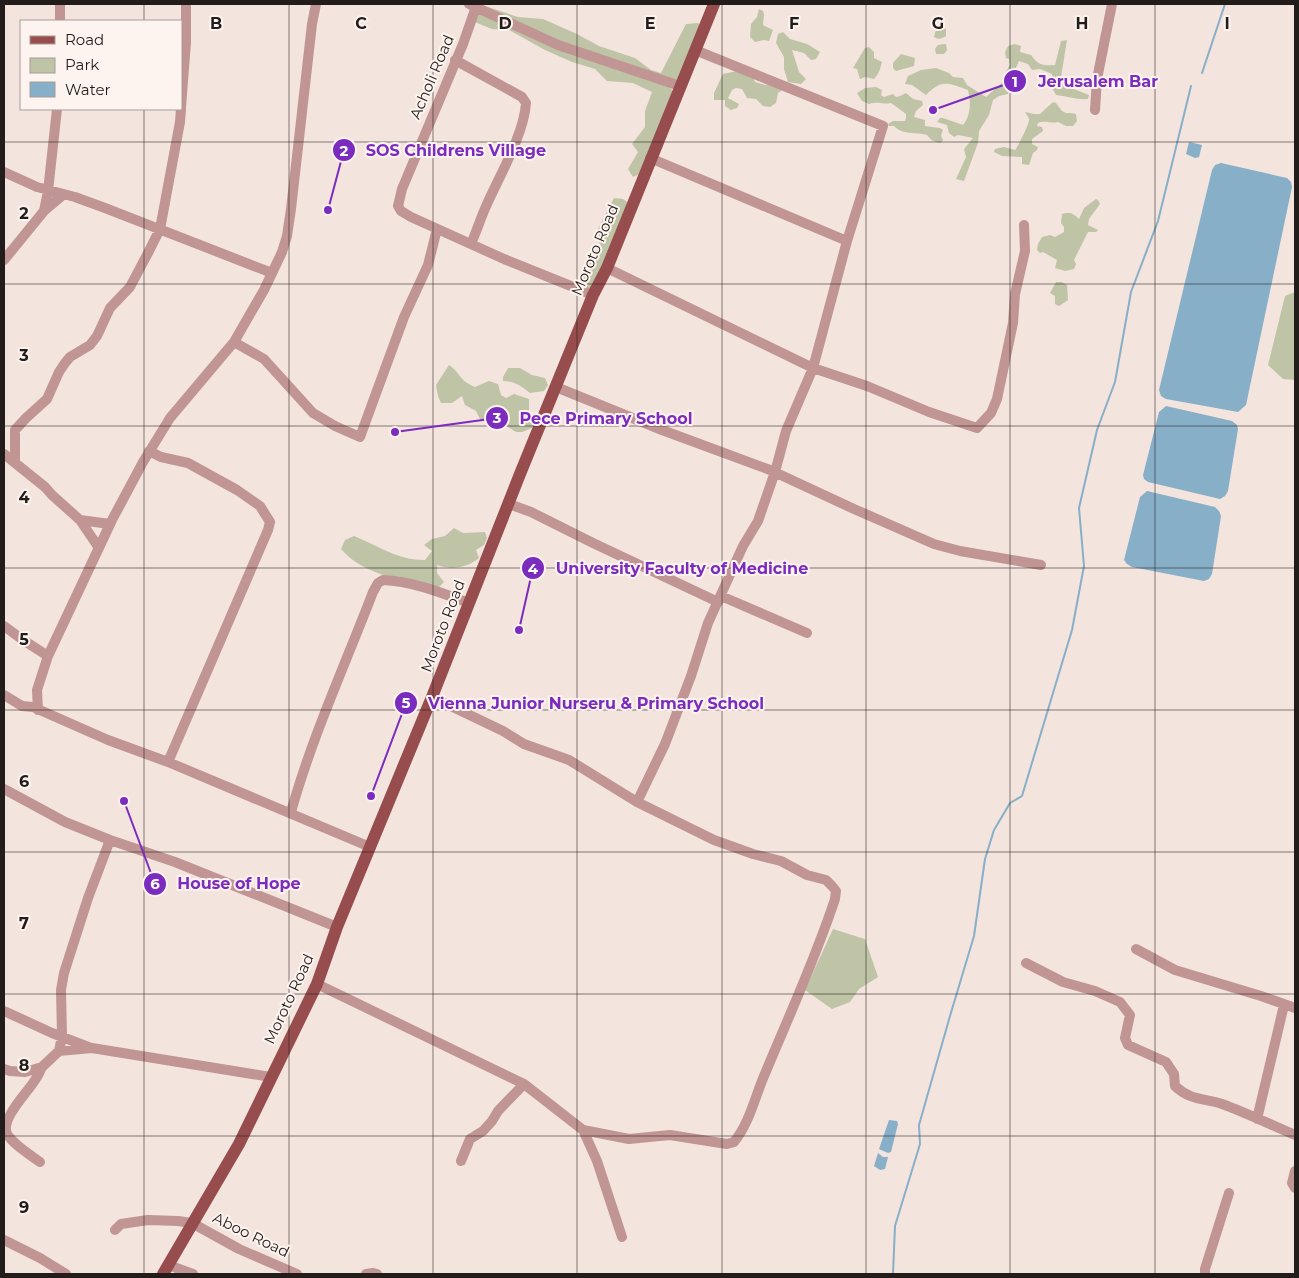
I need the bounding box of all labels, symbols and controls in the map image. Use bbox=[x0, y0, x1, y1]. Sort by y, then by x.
text: B bbox=[210, 14, 222, 33]
text: C bbox=[355, 14, 367, 33]
text: D bbox=[498, 14, 512, 33]
text: E bbox=[645, 14, 655, 33]
text: F bbox=[789, 14, 799, 33]
text: G bbox=[932, 14, 944, 33]
text: H bbox=[1076, 14, 1088, 33]
text: I bbox=[1224, 14, 1230, 33]
legend bbox=[20, 20, 182, 110]
text: Road bbox=[65, 30, 104, 49]
street label: Acholi Road bbox=[405, 32, 458, 122]
text: Park bbox=[65, 55, 99, 74]
callout: Jerusalem Bar bbox=[1003, 66, 1168, 97]
text: 1 bbox=[1012, 72, 1018, 91]
text: Jerusalem Bar bbox=[1037, 72, 1158, 91]
text: Water bbox=[65, 80, 111, 99]
callout: SOS Childrens Village bbox=[331, 135, 557, 166]
text: 2 bbox=[340, 141, 349, 160]
text: SOS Childrens Village bbox=[366, 141, 546, 160]
street label: Moroto Road bbox=[567, 201, 622, 298]
text: 2 bbox=[19, 204, 29, 223]
text: 3 bbox=[18, 346, 29, 365]
callout: Pece Primary School bbox=[484, 402, 702, 433]
text: 3 bbox=[492, 408, 502, 427]
text: Pece Primary School bbox=[520, 409, 692, 428]
text: 4 bbox=[18, 488, 30, 507]
callout: University Faculty of Medicine bbox=[521, 553, 819, 584]
text: 4 bbox=[528, 559, 539, 578]
text: University Faculty of Medicine bbox=[556, 559, 808, 578]
street label: Moroto Road bbox=[416, 577, 469, 675]
text: 5 bbox=[19, 630, 29, 649]
callout: Vienna Junior Nurseru & Primary School bbox=[393, 688, 774, 719]
text: 5 bbox=[402, 693, 411, 712]
text: Vienna Junior Nurseru & Primary School bbox=[427, 694, 764, 713]
text: 6 bbox=[19, 772, 29, 791]
callout: House of Hope bbox=[142, 868, 311, 899]
text: 6 bbox=[150, 874, 160, 893]
text: House of Hope bbox=[177, 874, 301, 893]
text: 7 bbox=[19, 914, 29, 933]
street label: Moroto Road bbox=[259, 951, 318, 1047]
text: 8 bbox=[19, 1056, 29, 1075]
text: 9 bbox=[19, 1198, 29, 1217]
street label: Aboo Road bbox=[210, 1208, 293, 1261]

